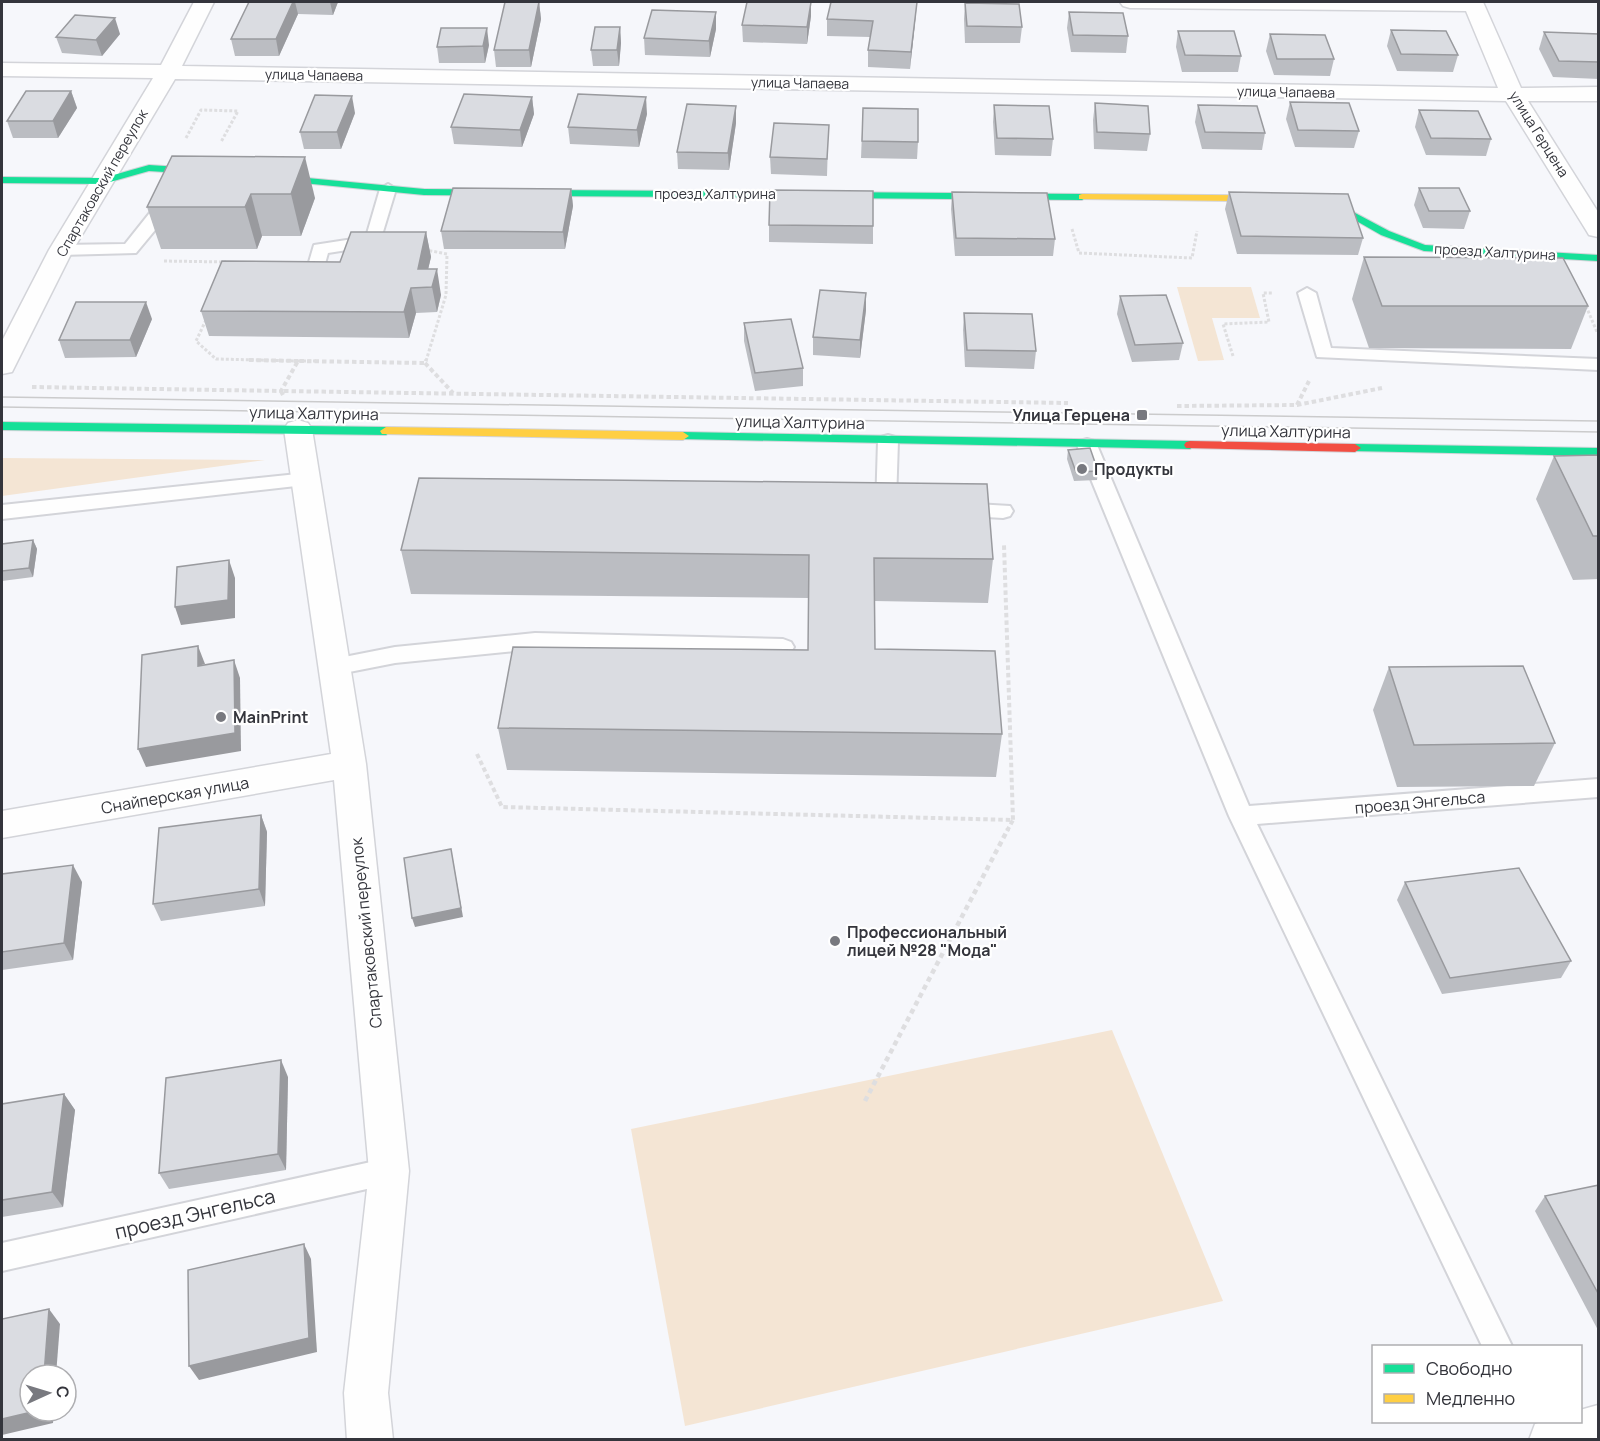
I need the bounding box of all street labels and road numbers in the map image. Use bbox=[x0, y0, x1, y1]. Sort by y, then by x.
street label: улица Чапаева bbox=[265, 64, 363, 85]
street label: улица Чапаева bbox=[751, 72, 849, 93]
street label: улица Чапаева bbox=[1237, 81, 1335, 102]
street label: улица Герцена bbox=[1505, 87, 1573, 180]
street label: Спартаковский переулок bbox=[51, 105, 152, 260]
street label: проезд Халтурина bbox=[654, 184, 776, 203]
street label: проезд Халтурина bbox=[1434, 239, 1556, 264]
street label: улица Халтурина bbox=[249, 401, 379, 425]
street label: улица Халтурина bbox=[735, 410, 865, 434]
street label: улица Халтурина bbox=[1221, 419, 1351, 443]
street label: Снайперская улица bbox=[99, 771, 251, 819]
street label: проезд Энгельса bbox=[1354, 785, 1486, 819]
street label: Спартаковский переулок bbox=[345, 836, 387, 1029]
street label: проезд Энгельса bbox=[112, 1182, 278, 1245]

